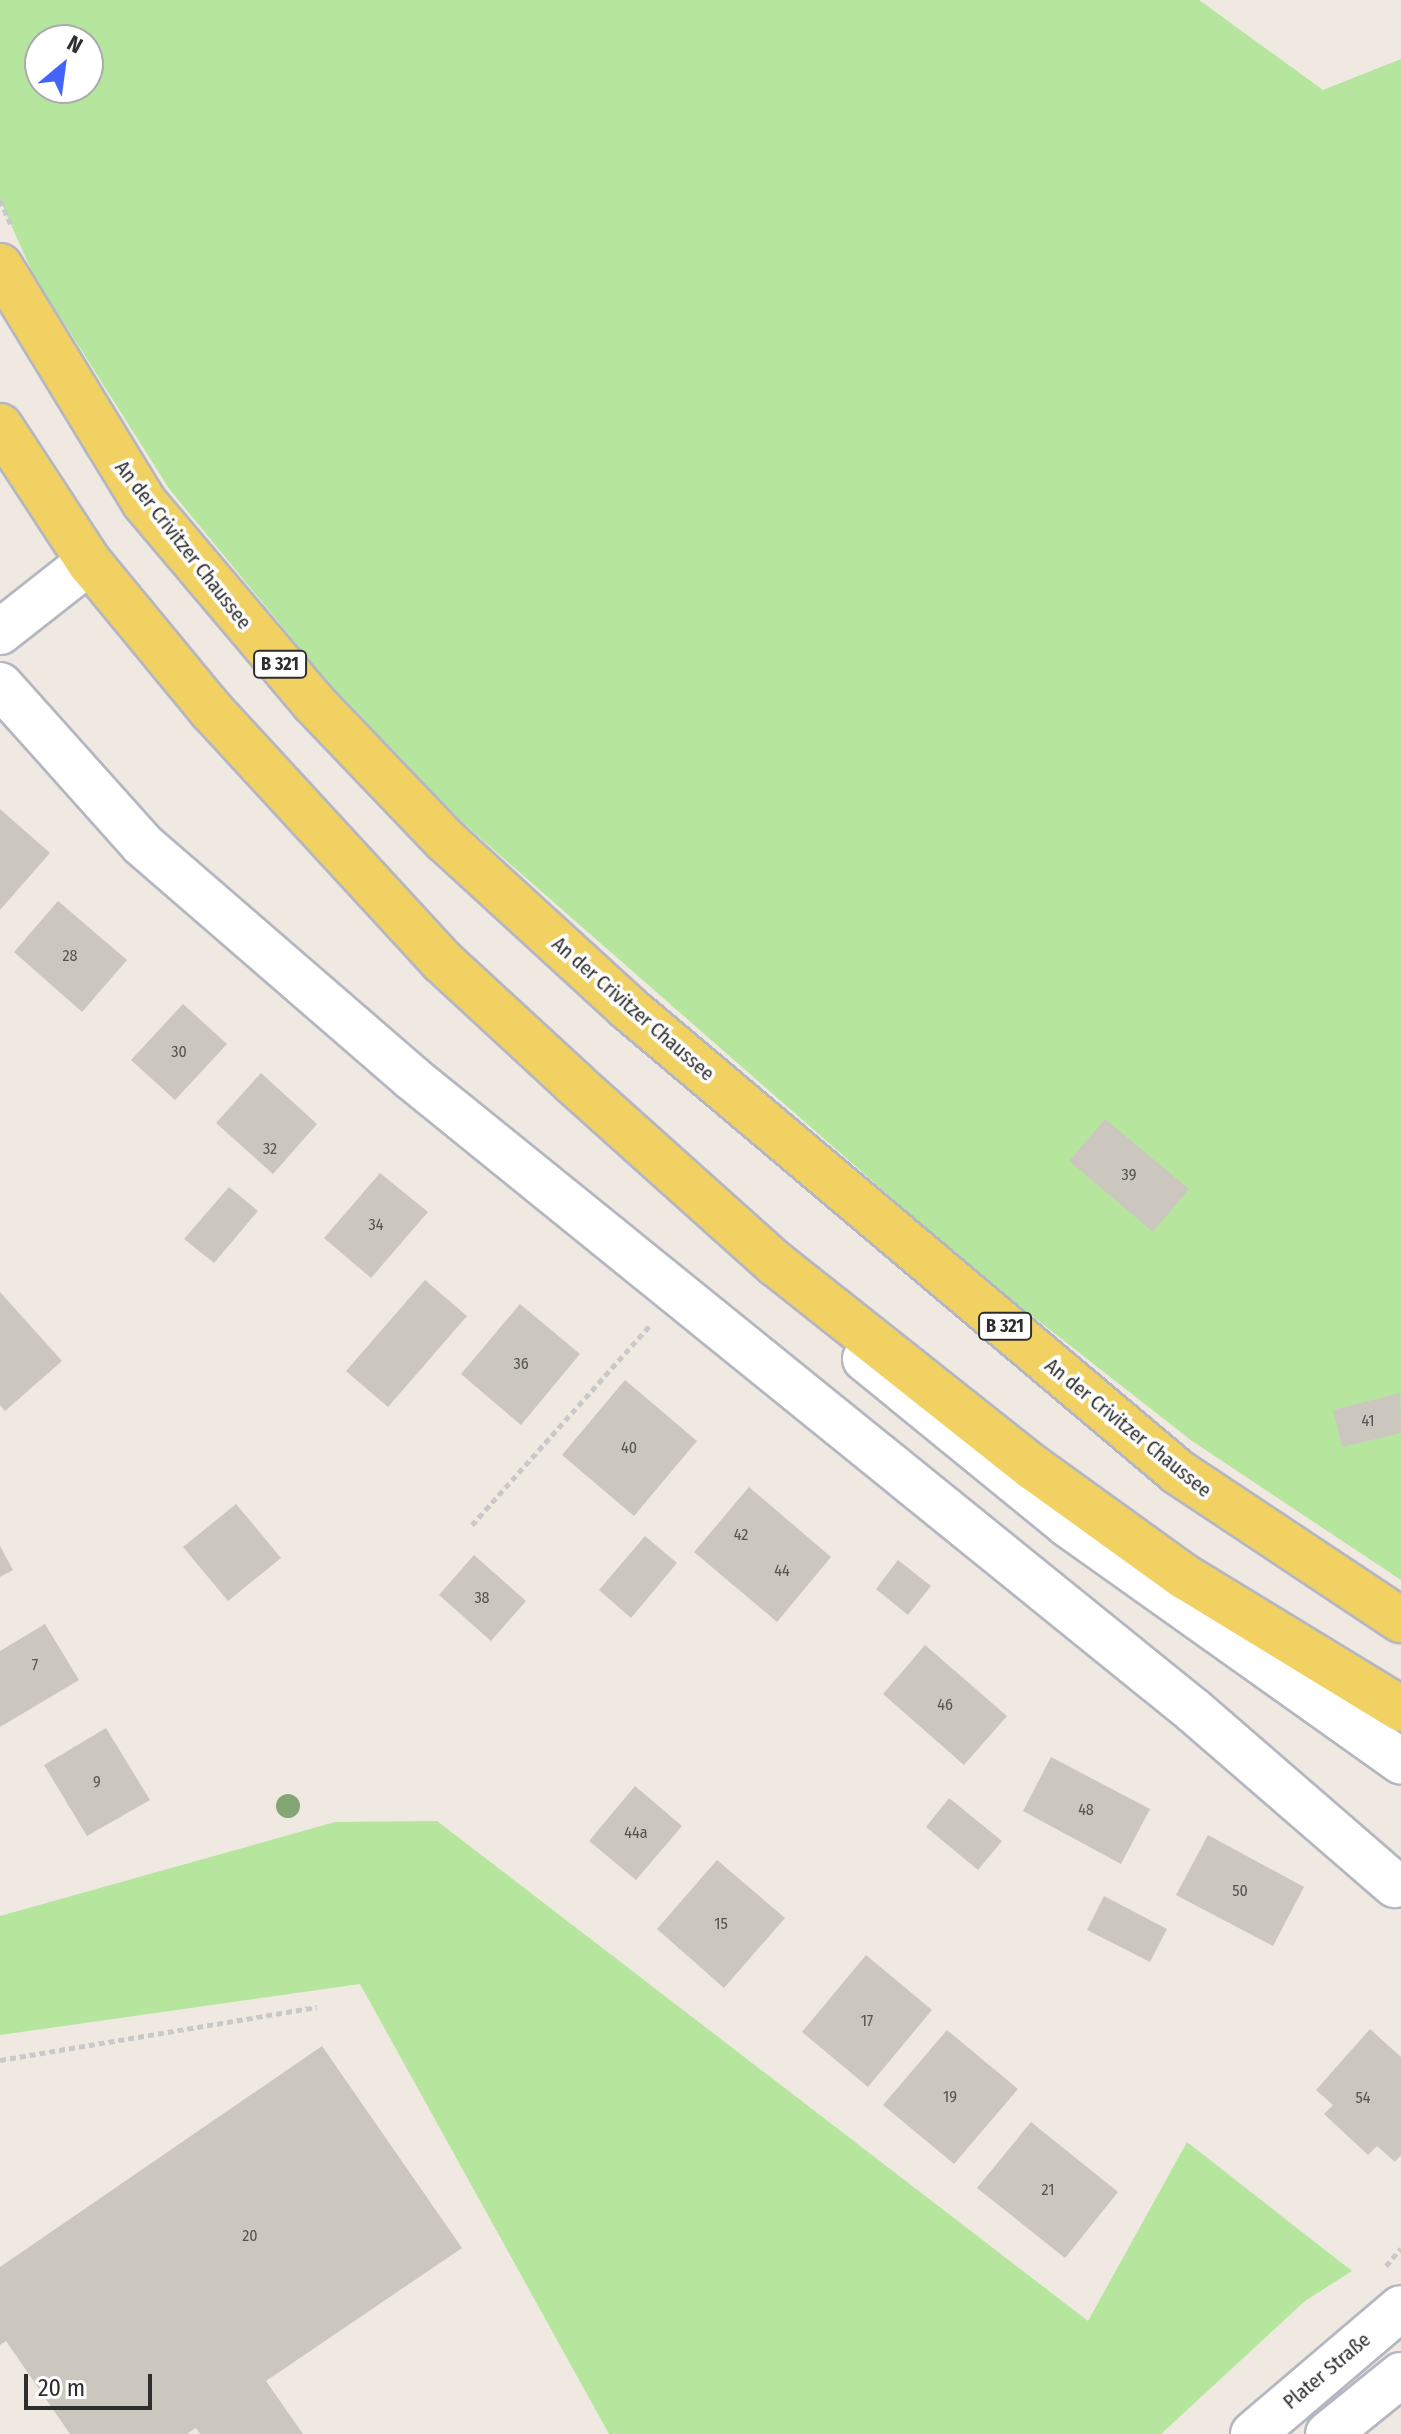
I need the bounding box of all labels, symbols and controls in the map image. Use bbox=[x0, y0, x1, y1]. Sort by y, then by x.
north arrow bbox=[24, 24, 104, 104]
text: N bbox=[63, 29, 87, 59]
street label: An der Crivitzer Chaussee bbox=[110, 456, 256, 634]
road number: B 321 bbox=[252, 650, 308, 678]
street label: An der Crivitzer Chaussee bbox=[547, 932, 719, 1086]
house number: 28 bbox=[62, 946, 78, 966]
house number: 30 bbox=[171, 1042, 187, 1062]
house number: 32 bbox=[263, 1139, 277, 1159]
house number: 39 bbox=[1122, 1165, 1136, 1185]
house number: 34 bbox=[369, 1215, 383, 1235]
road number: B 321 bbox=[977, 1312, 1033, 1340]
house number: 36 bbox=[513, 1354, 529, 1374]
street label: An der Crivitzer Chaussee bbox=[1040, 1354, 1216, 1502]
house number: 41 bbox=[1361, 1411, 1375, 1431]
house number: 40 bbox=[621, 1438, 637, 1458]
house number: 42 bbox=[734, 1525, 748, 1545]
house number: 44 bbox=[774, 1561, 790, 1581]
house number: 38 bbox=[474, 1588, 490, 1608]
house number: 7 bbox=[32, 1655, 38, 1675]
house number: 46 bbox=[937, 1695, 953, 1715]
house number: 9 bbox=[93, 1772, 101, 1792]
house number: 48 bbox=[1078, 1800, 1094, 1820]
house number: 44a bbox=[624, 1823, 648, 1843]
house number: 50 bbox=[1232, 1881, 1248, 1901]
house number: 15 bbox=[714, 1914, 728, 1934]
house number: 17 bbox=[861, 2011, 873, 2031]
house number: 19 bbox=[943, 2087, 957, 2107]
house number: 54 bbox=[1355, 2088, 1371, 2108]
house number: 21 bbox=[1042, 2180, 1054, 2200]
house number: 20 bbox=[242, 2226, 258, 2246]
street label: Plater Straße bbox=[1279, 2328, 1375, 2414]
scale bar bbox=[28, 2358, 156, 2408]
text: 20 m bbox=[38, 2374, 85, 2402]

